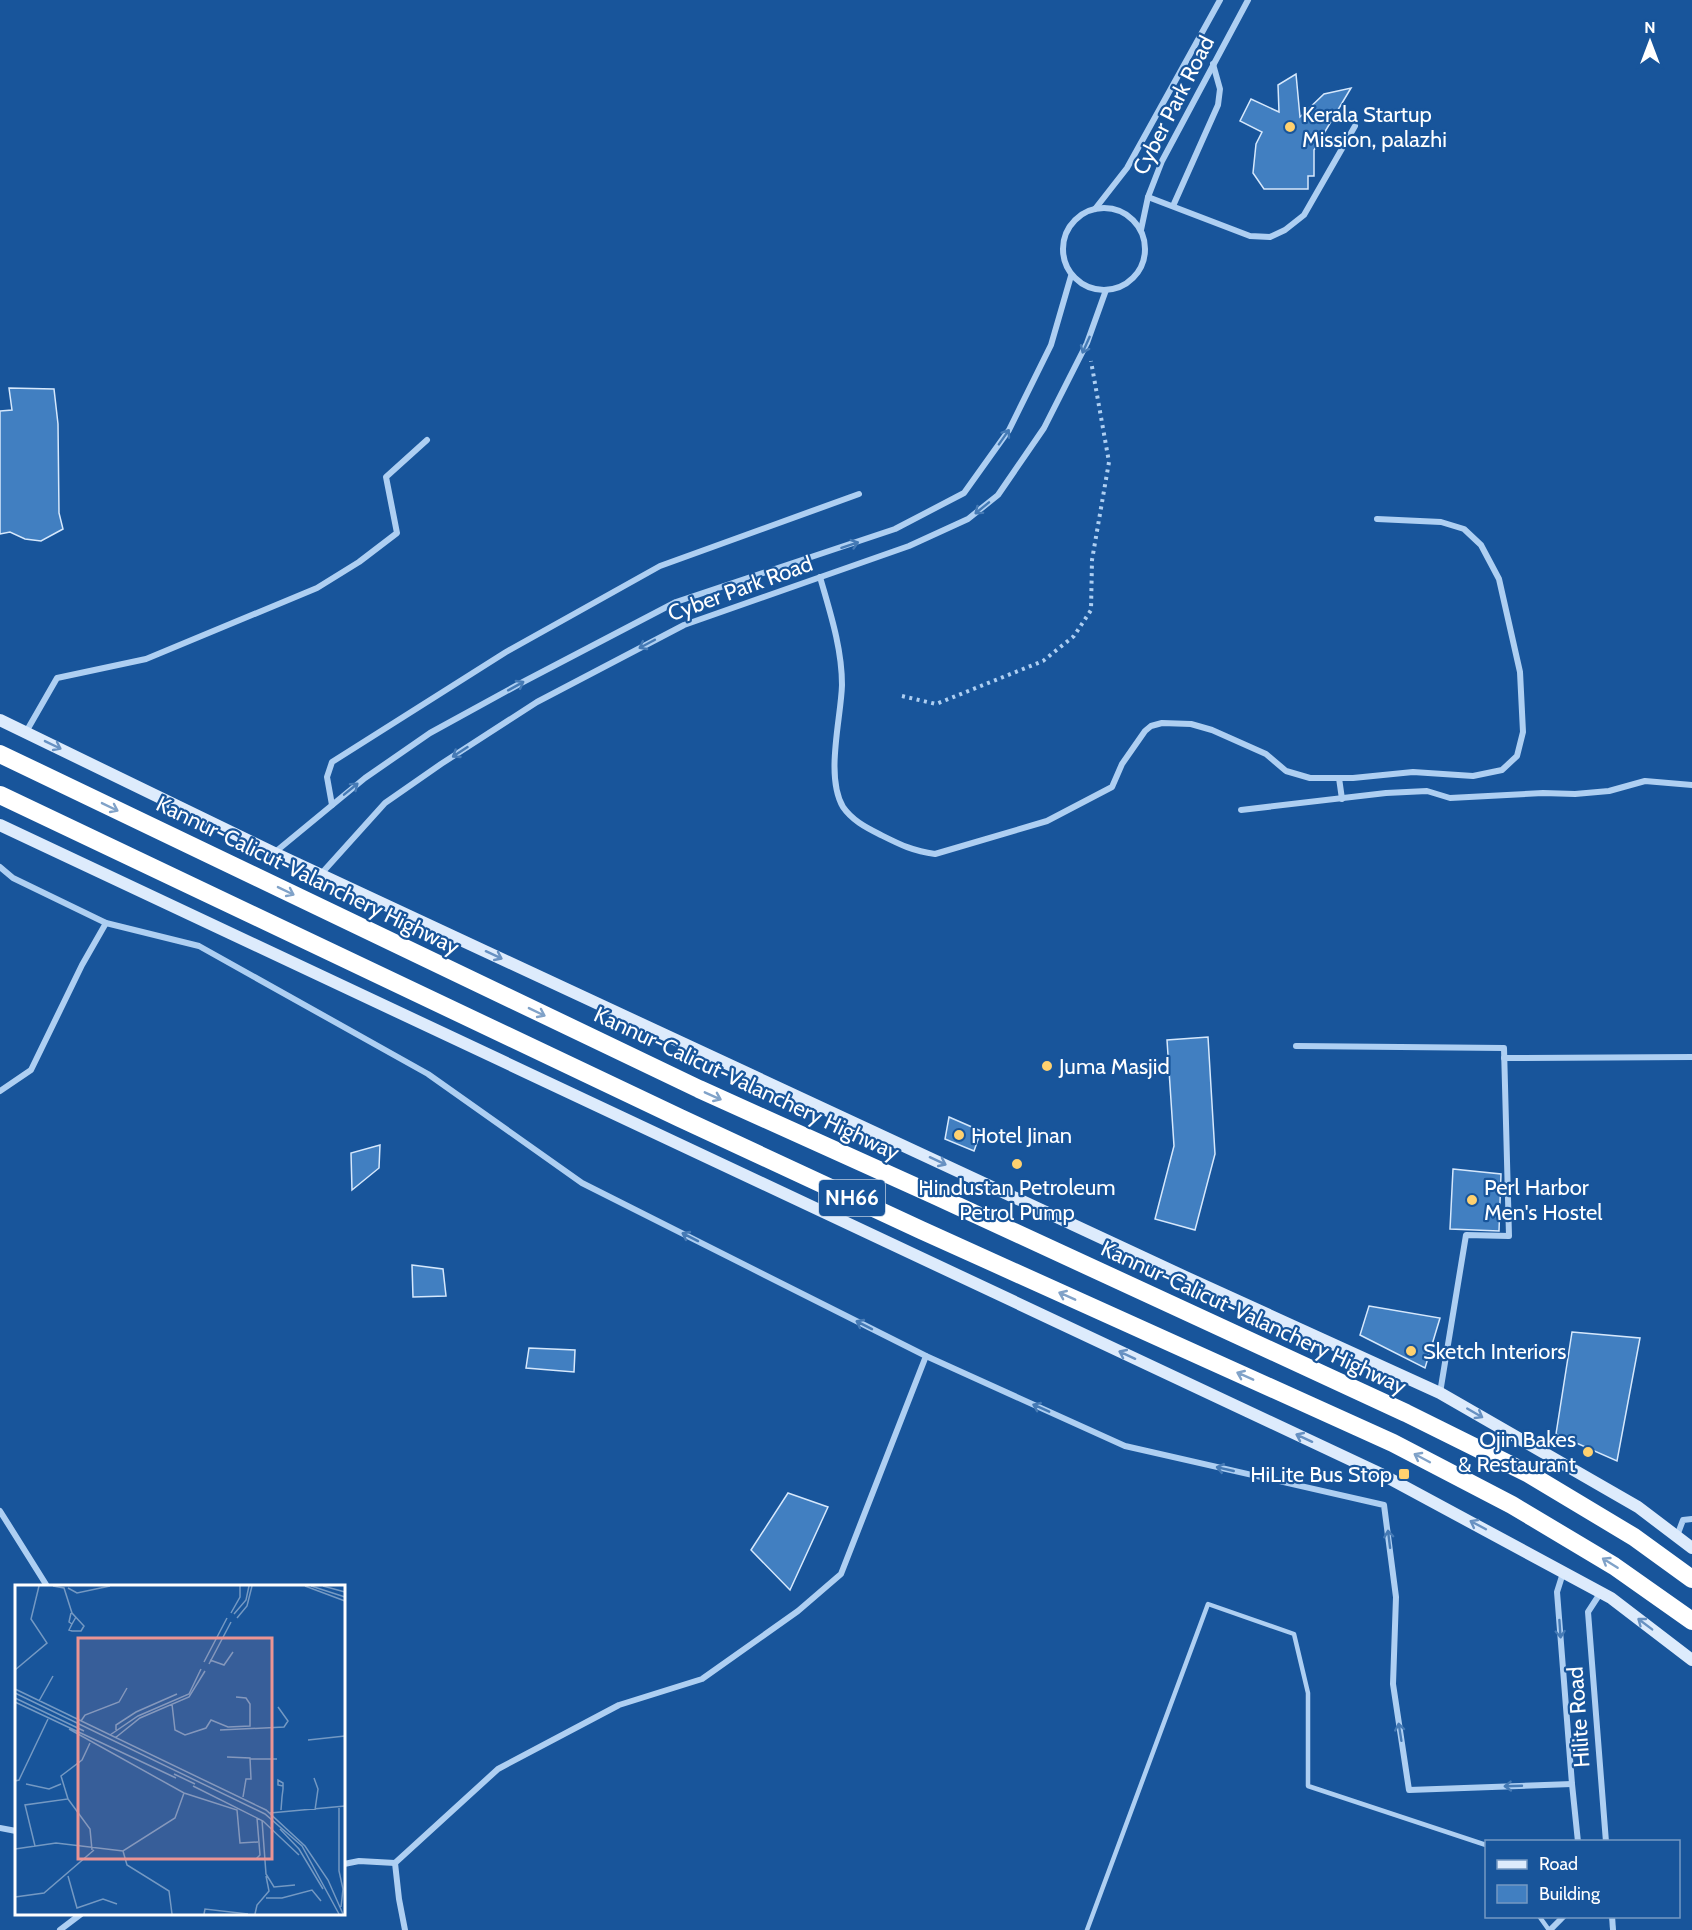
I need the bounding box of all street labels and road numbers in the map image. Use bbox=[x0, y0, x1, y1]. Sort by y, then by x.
street label: Cyber Park Road bbox=[1127, 31, 1220, 179]
street label: Cyber Park Road bbox=[664, 550, 816, 627]
street label: Kannur-Calicut-Valanchery Highway bbox=[152, 790, 464, 961]
street label: Kannur-Calicut-Valanchery Highway bbox=[590, 1001, 904, 1166]
road number: NH66 bbox=[819, 1180, 885, 1216]
street label: Kannur-Calicut-Valanchery Highway bbox=[1097, 1235, 1411, 1400]
street label: Hilite Road bbox=[1562, 1666, 1595, 1768]

